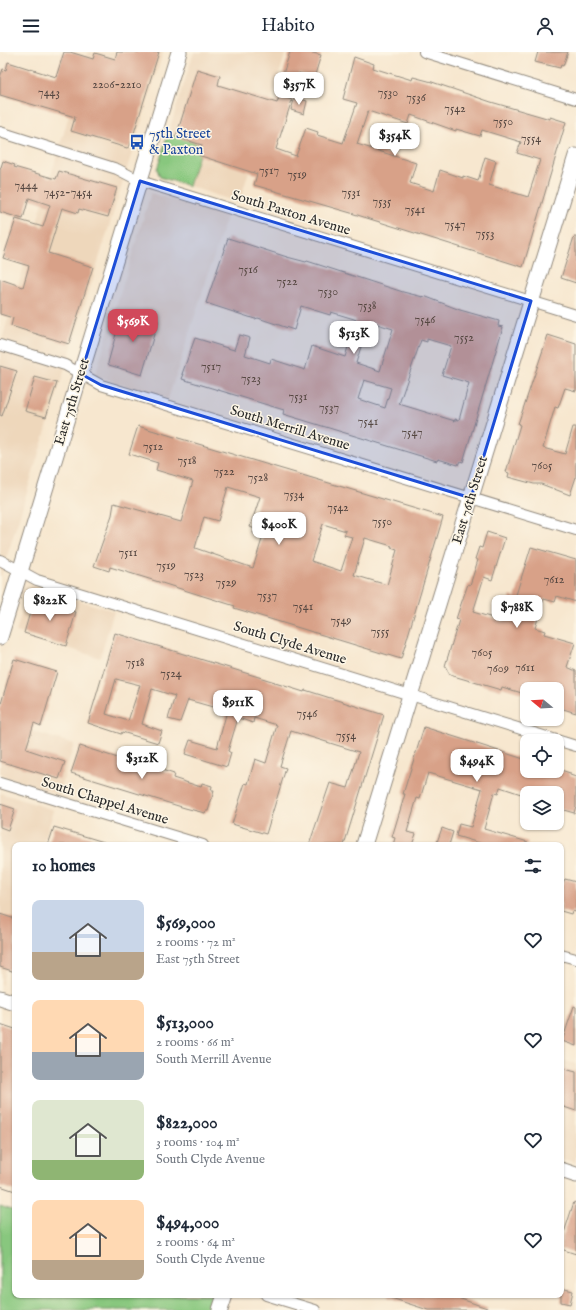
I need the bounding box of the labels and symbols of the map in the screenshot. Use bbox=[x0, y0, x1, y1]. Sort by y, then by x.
pin: $357K bbox=[271, 72, 327, 106]
house number: 2206-2210 bbox=[92, 77, 142, 92]
house number: 7443 bbox=[38, 85, 60, 100]
house number: 7530 bbox=[378, 85, 398, 100]
house number: 7536 bbox=[406, 90, 427, 105]
house number: 7542 bbox=[444, 101, 466, 116]
house number: 7550 bbox=[493, 114, 513, 129]
pin: $354K bbox=[367, 123, 423, 157]
place label: 75th Street & Paxton bbox=[149, 125, 211, 159]
house number: 7554 bbox=[521, 131, 541, 146]
bus stop icon: 75th Street & Paxton bbox=[128, 133, 146, 151]
house number: 7517 bbox=[259, 163, 279, 178]
house number: 7519 bbox=[287, 167, 307, 182]
house number: 7444 bbox=[14, 178, 38, 193]
house number: 7452-7454 bbox=[44, 185, 92, 200]
house number: 7531 bbox=[342, 185, 360, 200]
street label: South Paxton Avenue bbox=[229, 186, 353, 240]
house number: 7535 bbox=[373, 194, 392, 209]
house number: 7541 bbox=[405, 202, 425, 217]
house number: 7547 bbox=[444, 217, 466, 232]
house number: 7553 bbox=[476, 226, 494, 241]
house number: 7516 bbox=[238, 262, 259, 277]
house number: 7522 bbox=[276, 274, 298, 289]
house number: 7530 bbox=[318, 284, 338, 299]
house number: 7538 bbox=[357, 298, 377, 313]
pin: $569K bbox=[105, 309, 161, 343]
house number: 7546 bbox=[415, 312, 436, 327]
pin: $513K bbox=[326, 321, 382, 355]
house number: 7552 bbox=[454, 330, 474, 345]
street label: East 75th Street bbox=[50, 356, 94, 448]
house number: 7517 bbox=[201, 359, 221, 374]
house number: 7523 bbox=[241, 371, 261, 386]
house number: 7531 bbox=[289, 389, 307, 404]
house number: 7537 bbox=[319, 400, 339, 415]
street label: South Merrill Avenue bbox=[228, 401, 353, 455]
house number: 7541 bbox=[358, 414, 378, 429]
house number: 7547 bbox=[401, 425, 423, 440]
house number: 7512 bbox=[143, 439, 163, 454]
house number: 7518 bbox=[177, 453, 197, 468]
street label: East 76th Street bbox=[448, 454, 492, 546]
house number: 7605 bbox=[532, 458, 553, 473]
house number: 7522 bbox=[213, 464, 235, 479]
house number: 7528 bbox=[248, 470, 268, 485]
house number: 7534 bbox=[284, 487, 304, 502]
house number: 7542 bbox=[327, 500, 349, 515]
pin: $400K bbox=[251, 512, 307, 546]
house number: 7550 bbox=[372, 514, 392, 529]
house number: 7511 bbox=[119, 545, 137, 560]
house number: 7519 bbox=[156, 558, 176, 573]
house number: 7523 bbox=[184, 567, 204, 582]
house number: 7612 bbox=[544, 572, 565, 587]
house number: 7529 bbox=[216, 575, 236, 590]
pin: $822K bbox=[22, 588, 78, 622]
house number: 7537 bbox=[257, 588, 277, 603]
pin: $788K bbox=[489, 595, 545, 629]
house number: 7541 bbox=[293, 599, 313, 614]
house number: 7549 bbox=[330, 613, 352, 628]
street label: South Clyde Avenue bbox=[231, 617, 349, 669]
house number: 7555 bbox=[371, 624, 390, 639]
house number: 7605 bbox=[472, 645, 493, 660]
house number: 7518 bbox=[125, 655, 145, 670]
house number: 7611 bbox=[515, 660, 535, 675]
house number: 7609 bbox=[487, 661, 509, 676]
house number: 7524 bbox=[160, 666, 182, 681]
north arrow bbox=[520, 682, 564, 726]
pin: $911K bbox=[210, 690, 266, 724]
house number: 7546 bbox=[297, 706, 318, 721]
house number: 7554 bbox=[336, 728, 356, 743]
pin: $312K bbox=[114, 746, 170, 780]
pin: $494K bbox=[449, 749, 505, 783]
street label: South Chappel Avenue bbox=[39, 773, 171, 829]

